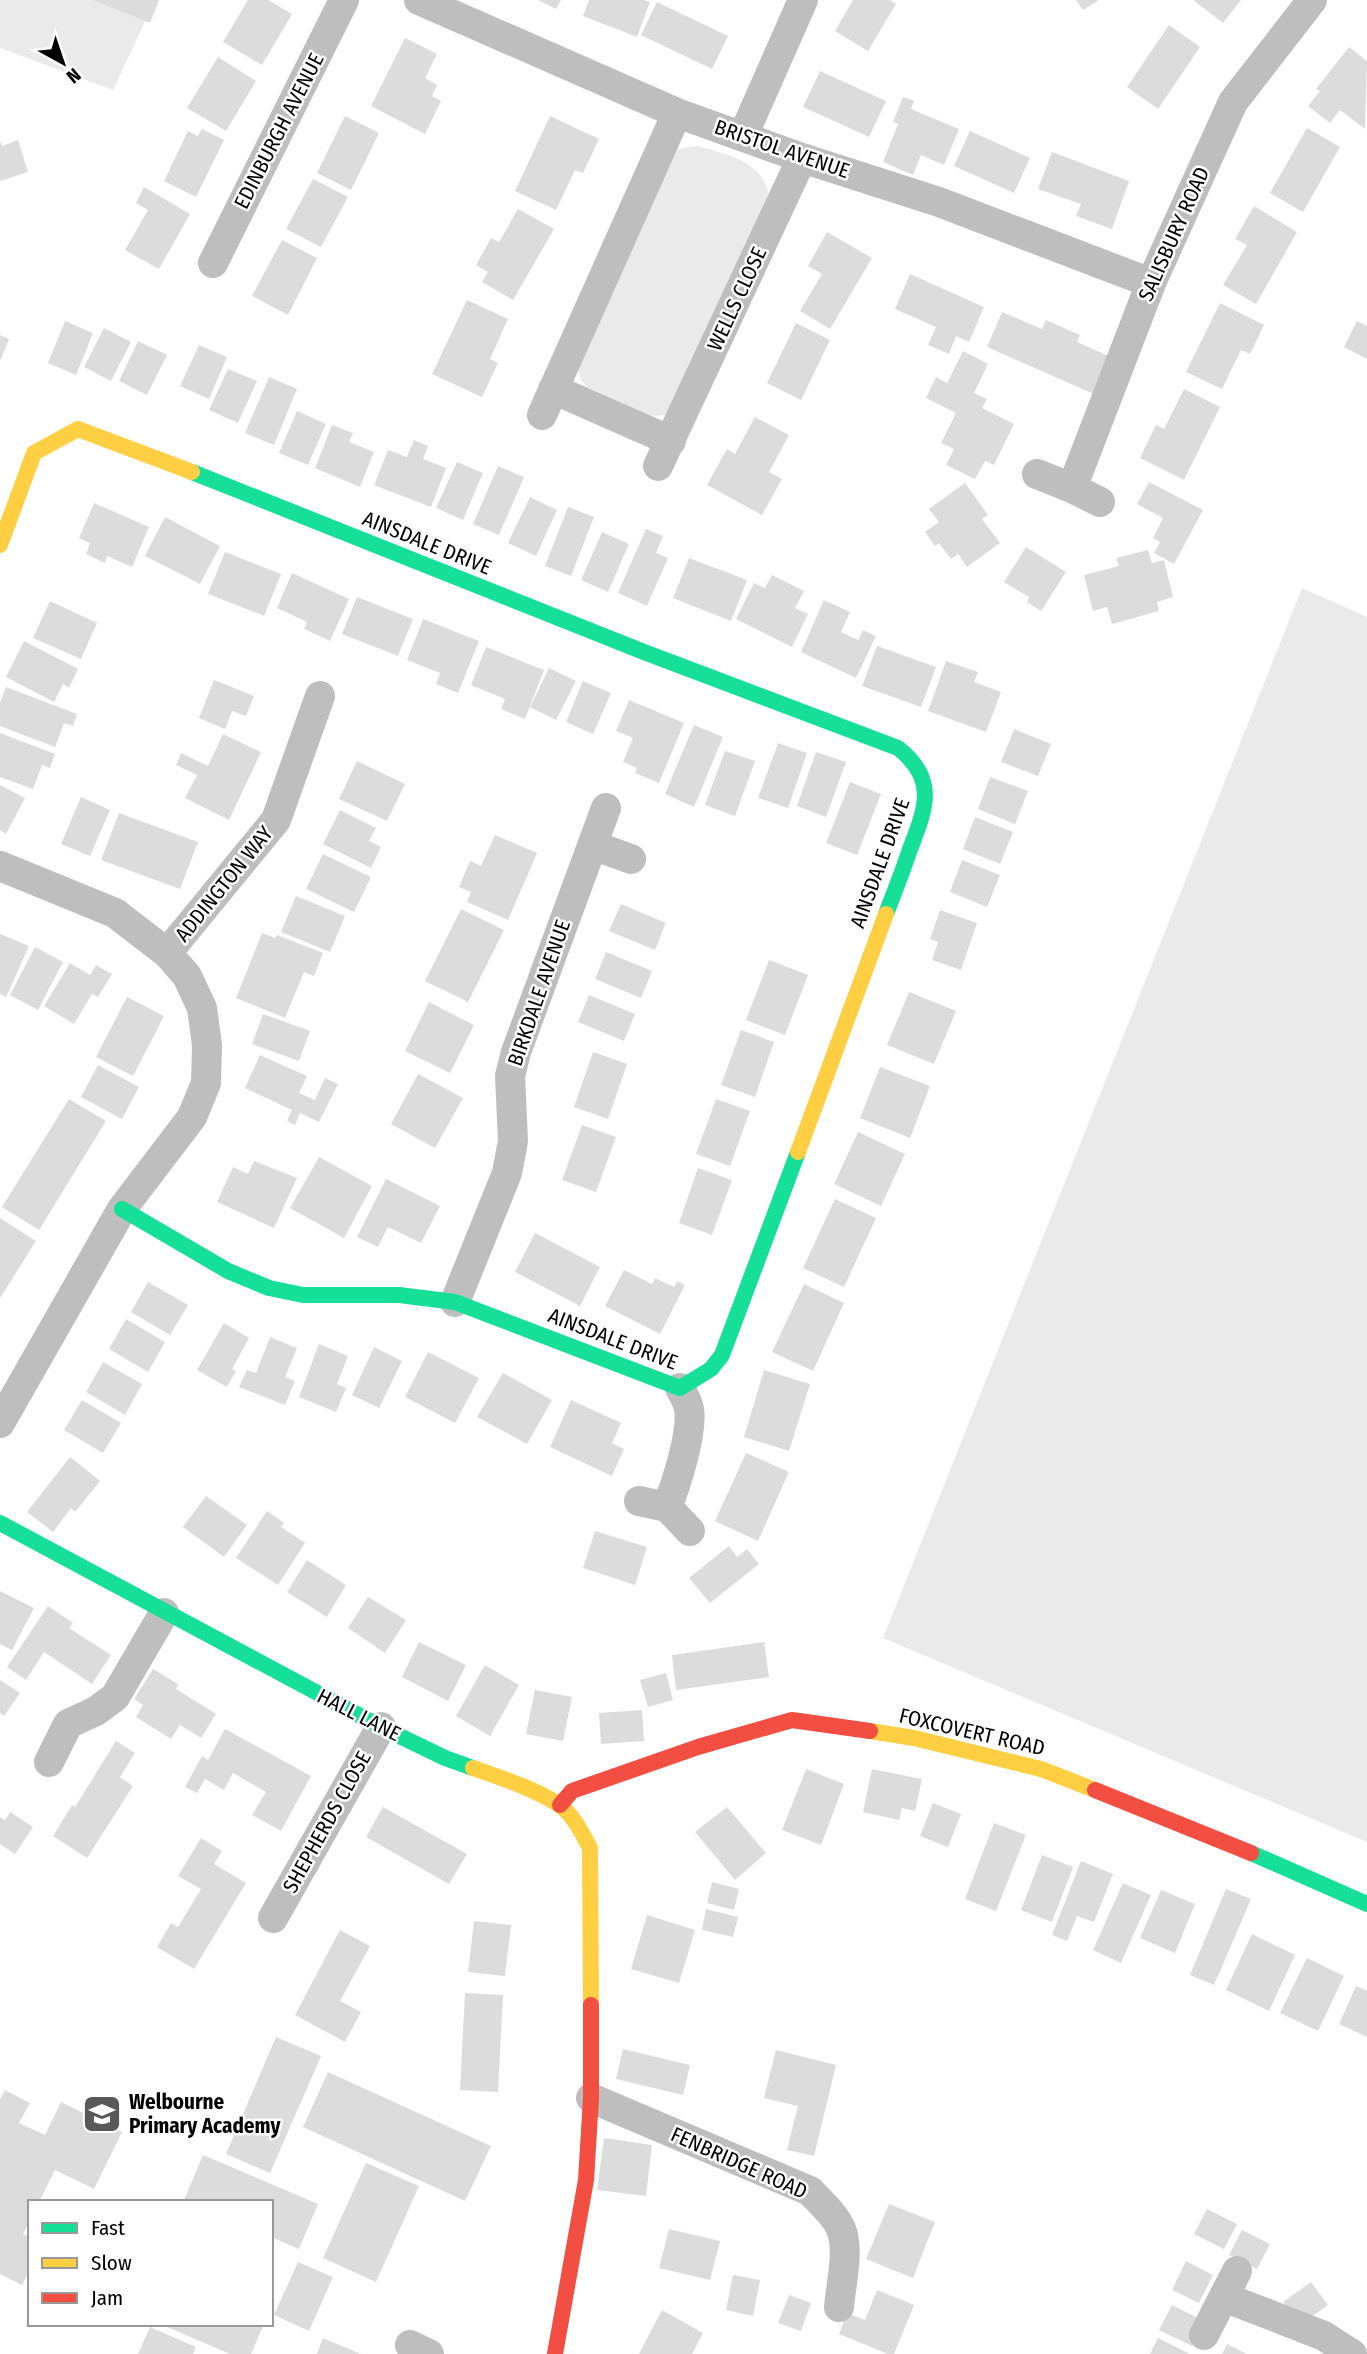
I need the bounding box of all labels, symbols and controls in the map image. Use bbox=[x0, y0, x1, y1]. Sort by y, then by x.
north arrow bbox=[28, 28, 98, 98]
street label: EDINBURGH AVENUE bbox=[229, 49, 330, 213]
text: N bbox=[62, 63, 85, 88]
street label: BRISTOL AVENUE bbox=[711, 114, 853, 184]
street label: SALISBURY ROAD bbox=[1133, 163, 1215, 305]
street label: WELLS CLOSE bbox=[702, 243, 772, 355]
street label: AINSDALE DRIVE bbox=[359, 505, 495, 581]
street label: AINSDALE DRIVE bbox=[844, 794, 916, 932]
street label: ADDINGTON WAY bbox=[169, 820, 279, 947]
street label: BIRKDALE AVENUE bbox=[502, 916, 576, 1070]
street label: AINSDALE DRIVE bbox=[545, 1302, 682, 1376]
street label: HALL LANE bbox=[313, 1683, 405, 1747]
street label: FOXCOVERT ROAD bbox=[897, 1703, 1047, 1761]
street label: SHEPHERDS CLOSE bbox=[277, 1746, 377, 1897]
place label: Welbourne Primary Academy bbox=[129, 2089, 281, 2139]
school or university icon: Welbourne Primary Academy bbox=[81, 2093, 123, 2135]
street label: FENBRIDGE ROAD bbox=[667, 2121, 811, 2205]
legend bbox=[28, 2200, 273, 2326]
text: Fast bbox=[91, 2215, 125, 2241]
text: Slow bbox=[91, 2250, 132, 2276]
text: Jam bbox=[91, 2285, 123, 2311]

